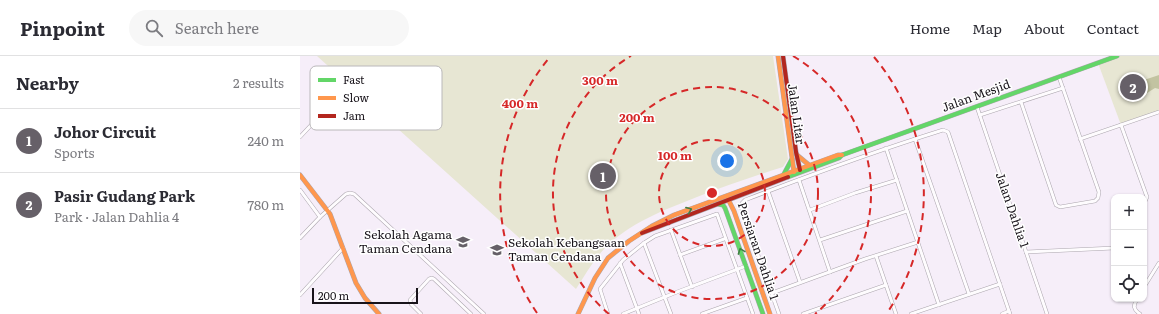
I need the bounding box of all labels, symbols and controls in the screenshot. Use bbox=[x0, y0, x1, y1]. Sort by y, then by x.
search box bbox=[129, 10, 409, 46]
text: Pinpoint bbox=[20, 14, 105, 42]
text: Search here bbox=[175, 16, 259, 39]
icon: search bbox=[143, 17, 165, 39]
text: Home bbox=[910, 18, 950, 38]
text: Map bbox=[972, 18, 1002, 38]
text: About bbox=[1024, 18, 1065, 38]
text: Contact bbox=[1087, 18, 1139, 38]
legend bbox=[310, 66, 442, 130]
text: Nearby bbox=[16, 70, 79, 95]
text: Fast bbox=[343, 71, 365, 87]
text: 300 m bbox=[582, 71, 618, 89]
pin: 2 bbox=[1120, 72, 1146, 102]
text: 2 results bbox=[233, 73, 284, 92]
street label: Jalan Mesjid bbox=[939, 74, 1013, 116]
street label: Jalan Litar bbox=[784, 82, 810, 146]
text: Slow bbox=[343, 89, 369, 105]
text: 400 m bbox=[502, 94, 538, 112]
text: Jam bbox=[343, 107, 366, 123]
text: 200 m bbox=[619, 108, 655, 126]
text: Johor Circuit bbox=[54, 120, 156, 143]
text: 1 bbox=[26, 131, 32, 150]
text: 240 m bbox=[248, 131, 284, 150]
text: Sports bbox=[54, 143, 94, 162]
text: 100 m bbox=[658, 146, 692, 164]
your location bbox=[717, 151, 737, 171]
pin: 1 bbox=[590, 161, 616, 191]
street label: Jalan Dahlia 1 bbox=[992, 170, 1034, 250]
text: Pasir Gudang Park bbox=[54, 184, 195, 207]
centre of rings bbox=[705, 186, 719, 200]
map controls bbox=[1111, 194, 1147, 302]
button: + bbox=[1111, 194, 1147, 230]
text: 2 bbox=[26, 195, 32, 214]
text: 780 m bbox=[248, 195, 284, 214]
street label: Persiaran Dahlia 1 bbox=[734, 199, 784, 302]
one-way arrow bbox=[686, 206, 693, 214]
text: Park · Jalan Dahlia 4 bbox=[54, 207, 179, 226]
place label: Sekolah Agama Taman Cendana bbox=[359, 225, 453, 257]
button: − bbox=[1111, 230, 1147, 266]
place label: Sekolah Kebangsaan Taman Cendana bbox=[508, 233, 625, 265]
school or university icon: Sekolah Agama Taman Cendana bbox=[455, 234, 471, 250]
school or university icon: Sekolah Kebangsaan Taman Cendana bbox=[489, 242, 505, 258]
one-way arrow bbox=[737, 247, 745, 254]
button: locate bbox=[1111, 266, 1147, 302]
scale bar bbox=[312, 286, 418, 305]
text: 200 m bbox=[318, 287, 349, 303]

